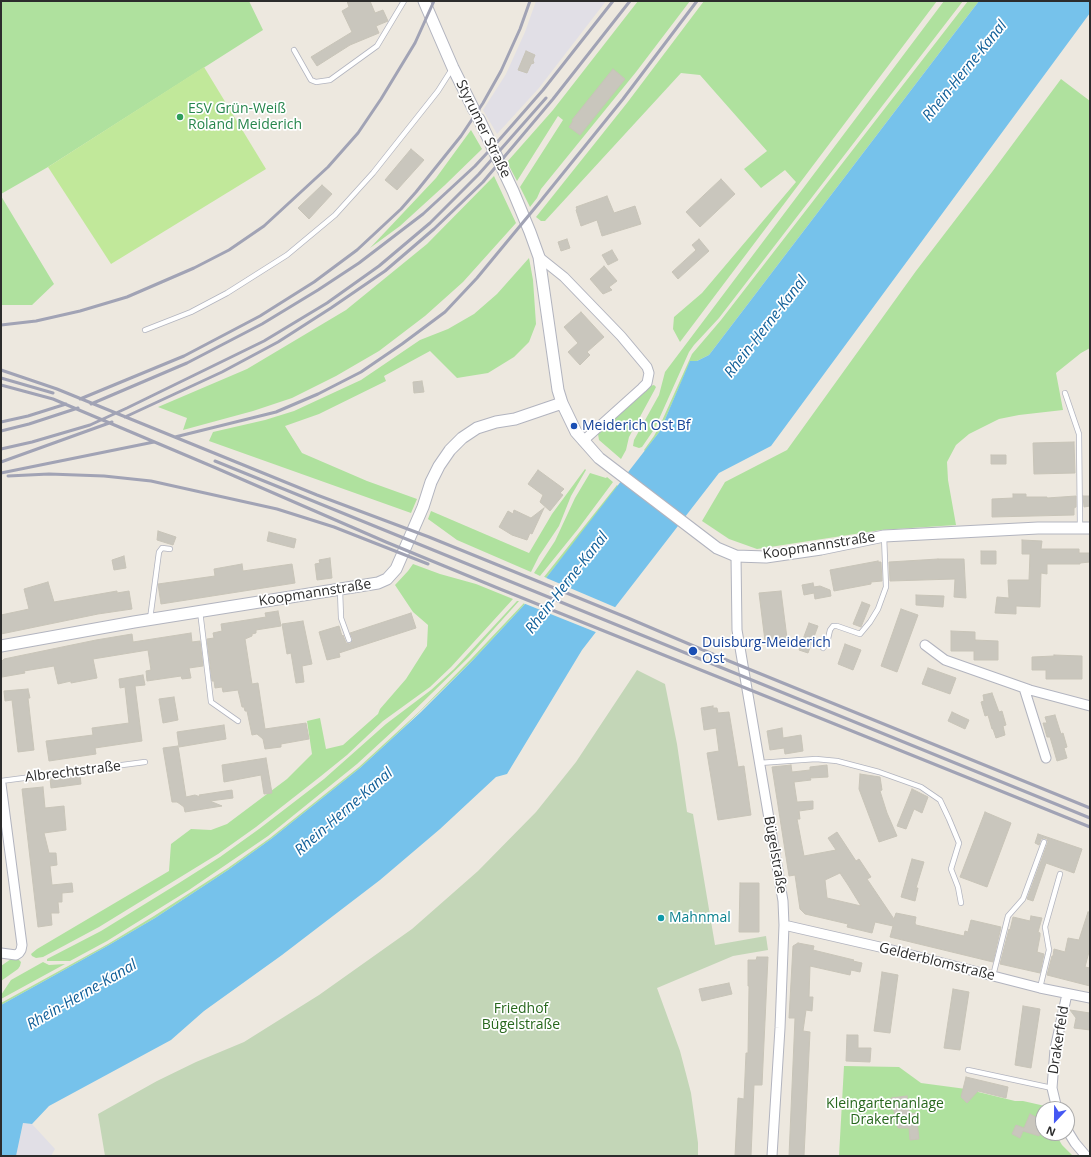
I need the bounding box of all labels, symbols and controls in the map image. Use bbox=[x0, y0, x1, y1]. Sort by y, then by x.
water label: Rhein-Herne-Kanal bbox=[919, 17, 1011, 125]
street label: Styrumer Straße bbox=[452, 77, 514, 181]
place label: ESV Grün-Weiß Roland Meiderich bbox=[188, 101, 302, 134]
marker: ESV Grün-Weiß Roland Meiderich bbox=[175, 112, 185, 122]
water label: Rhein-Herne-Kanal bbox=[721, 273, 811, 381]
place label: Meiderich Ost Bf bbox=[582, 418, 691, 434]
marker: Meiderich Ost Bf bbox=[569, 421, 579, 431]
water label: Rhein-Herne-Kanal bbox=[522, 529, 612, 637]
street label: Koopmannstraße bbox=[762, 529, 876, 563]
street label: Koopmannstraße bbox=[258, 576, 372, 610]
place label: Duisburg-Meiderich Ost bbox=[702, 635, 831, 668]
marker: Duisburg-Meiderich Ost bbox=[687, 645, 699, 657]
street label: Albrechtstraße bbox=[24, 758, 122, 786]
water label: Rhein-Herne-Kanal bbox=[291, 765, 397, 859]
street label: Bügelstraße bbox=[760, 815, 790, 895]
place label: Mahnmal bbox=[669, 910, 731, 926]
marker: Mahnmal bbox=[656, 913, 666, 923]
street label: Gelderblomstraße bbox=[877, 939, 997, 985]
water label: Rhein-Herne-Kanal bbox=[24, 956, 140, 1034]
park label: Friedhof Bügelstraße bbox=[482, 1001, 560, 1034]
street label: Drakerfeld bbox=[1045, 1004, 1073, 1076]
park label: Kleingartenanlage Drakerfeld bbox=[826, 1096, 944, 1128]
north arrow bbox=[1035, 1101, 1075, 1141]
text: N bbox=[1044, 1123, 1058, 1140]

